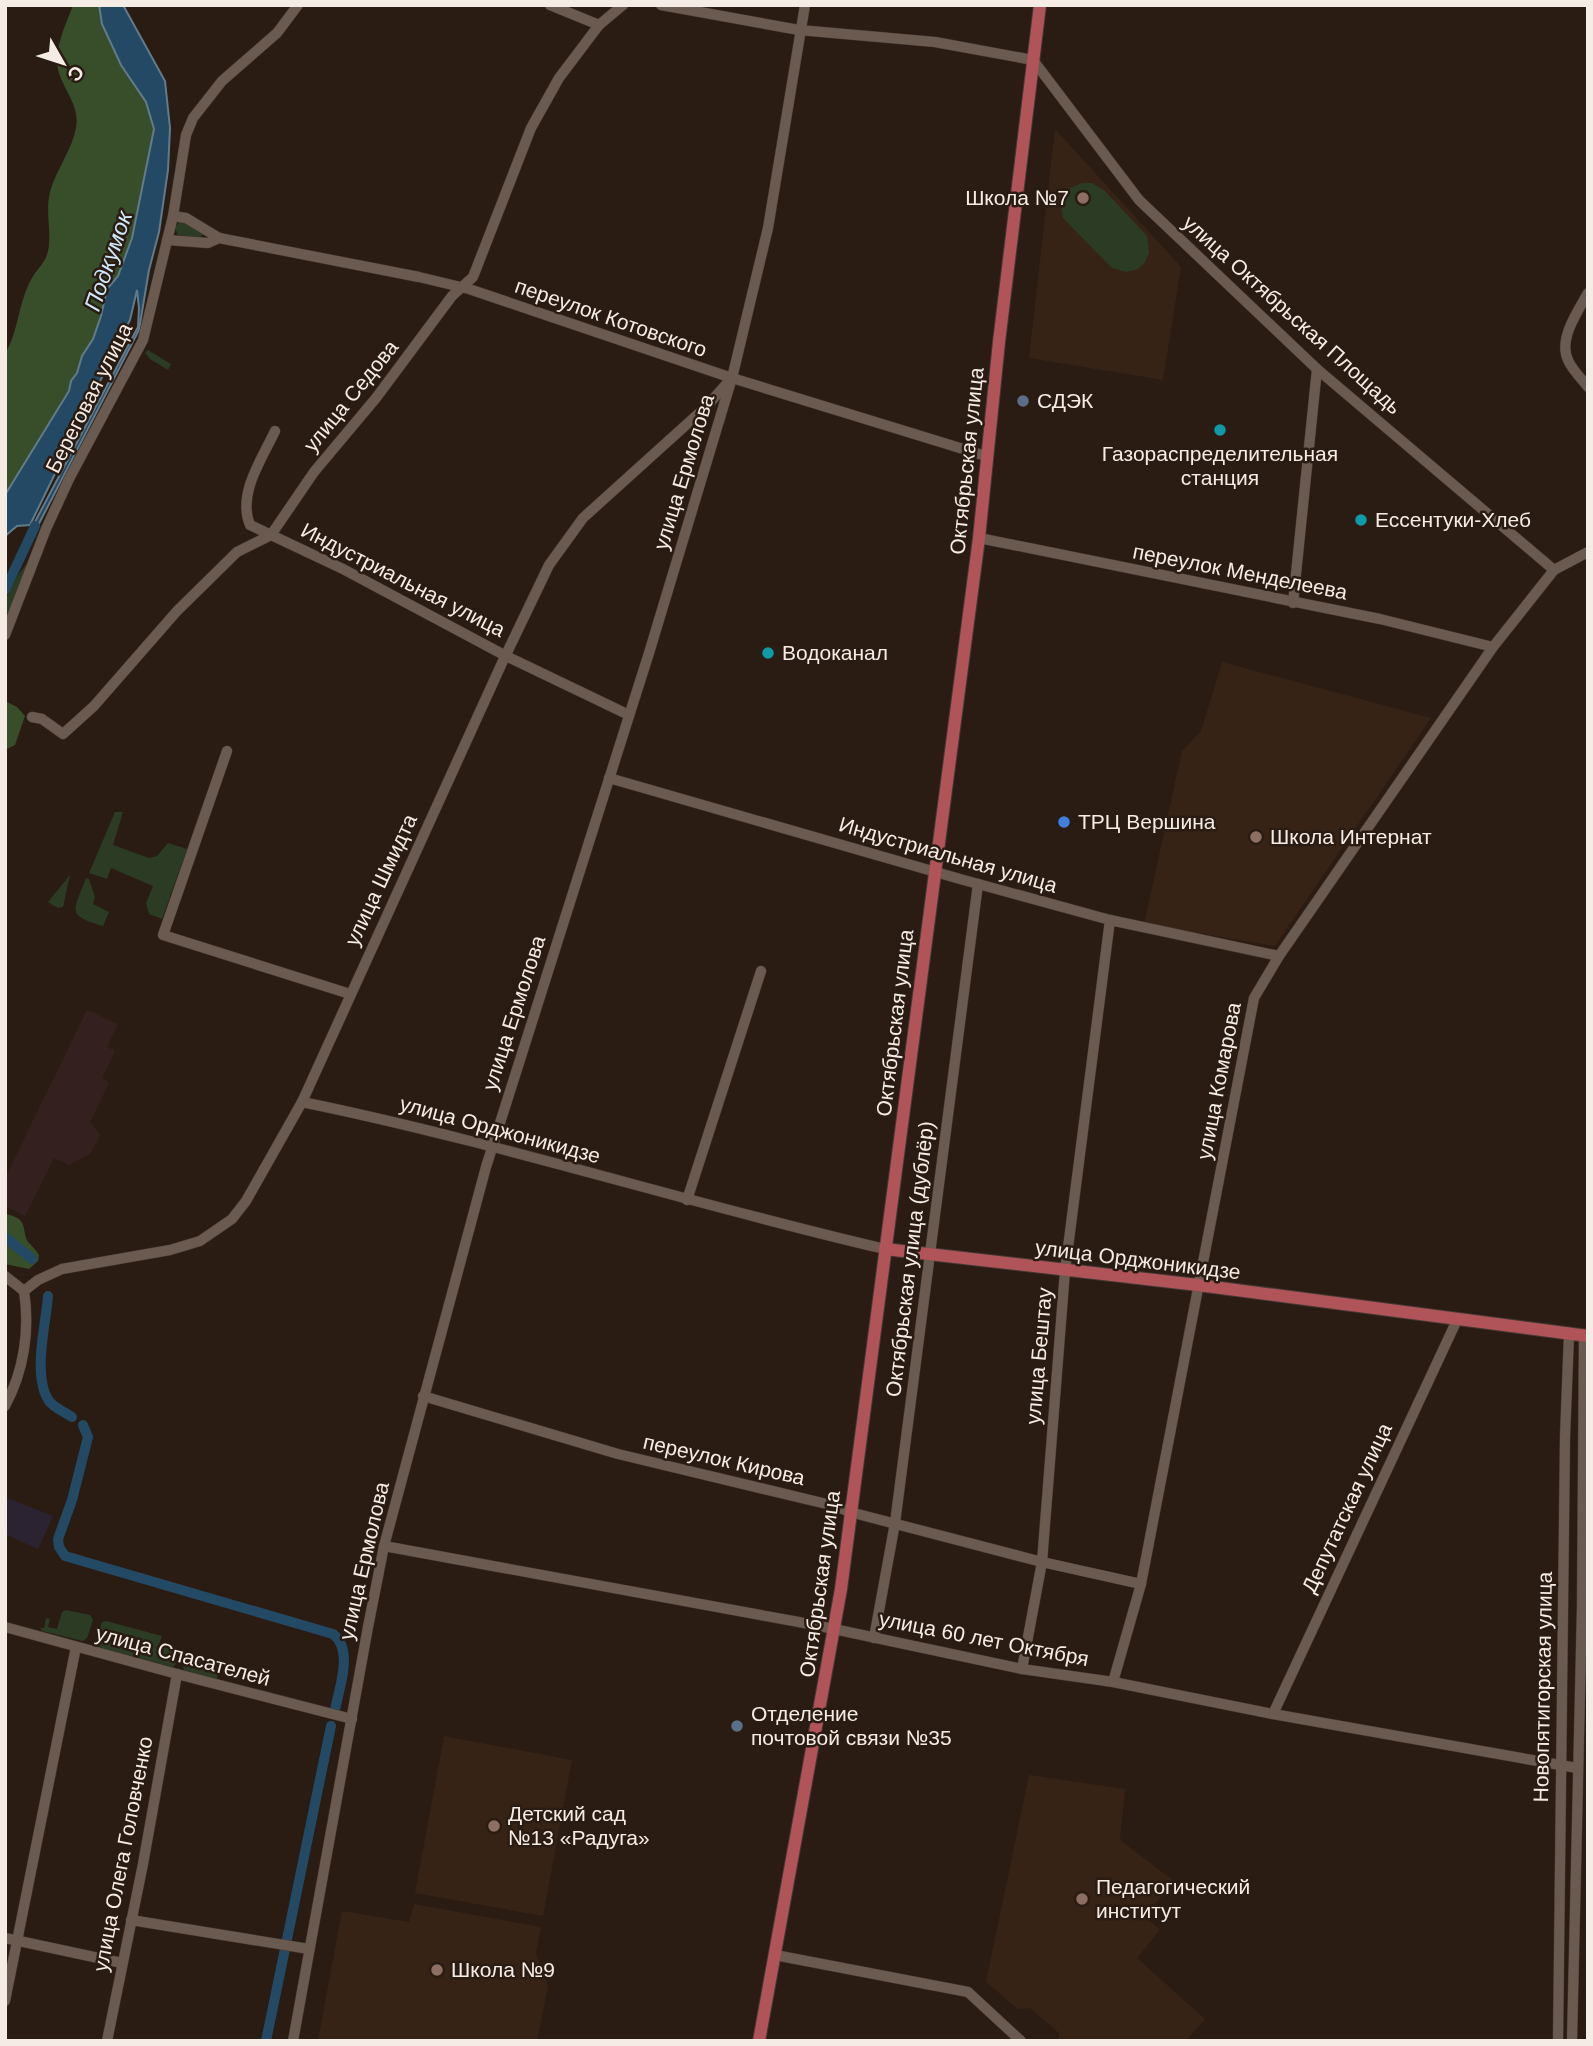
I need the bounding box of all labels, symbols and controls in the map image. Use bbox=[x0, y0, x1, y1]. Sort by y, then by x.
north arrow bbox=[28, 28, 98, 98]
text: С bbox=[63, 61, 88, 86]
place label: Школа №7 bbox=[965, 186, 1069, 209]
marker: Школа №7 bbox=[1075, 190, 1091, 206]
water label: Подкумок bbox=[79, 207, 138, 314]
street label: улица Октябрьская Площадь bbox=[1179, 211, 1406, 419]
street label: переулок Котовского bbox=[512, 274, 710, 361]
street label: Береговая улица bbox=[41, 319, 136, 477]
street label: улица Седова bbox=[299, 335, 403, 456]
street label: Октябрьская улица bbox=[945, 366, 988, 556]
place label: СДЭК bbox=[1037, 389, 1094, 412]
street label: улица Ермолова bbox=[649, 391, 718, 553]
marker: СДЭК bbox=[1015, 393, 1031, 409]
marker: Газораспределительная станция bbox=[1212, 422, 1228, 438]
place label: Газораспределительная станция bbox=[1102, 442, 1338, 489]
place label: Ессентуки-Хлеб bbox=[1375, 508, 1531, 531]
marker: Ессентуки-Хлеб bbox=[1353, 512, 1369, 528]
street label: Индустриальная улица bbox=[297, 518, 509, 641]
street label: переулок Менделеева bbox=[1131, 539, 1350, 604]
place label: Водоканал bbox=[782, 641, 888, 664]
marker: Водоканал bbox=[760, 645, 776, 661]
street label: улица Шмидта bbox=[340, 810, 421, 949]
place label: ТРЦ Вершина bbox=[1078, 810, 1216, 833]
street label: Индустриальная улица bbox=[836, 812, 1060, 897]
marker: ТРЦ Вершина bbox=[1056, 814, 1072, 830]
place label: Школа Интернат bbox=[1270, 825, 1432, 848]
marker: Школа Интернат bbox=[1248, 829, 1264, 845]
street label: Октябрьская улица bbox=[872, 928, 917, 1118]
street label: улица Ермолова bbox=[478, 932, 550, 1093]
street label: улица Комарова bbox=[1192, 1000, 1245, 1161]
street label: улица Орджоникидзе bbox=[397, 1092, 603, 1167]
street label: Октябрьская улица (дублёр) bbox=[881, 1120, 938, 1398]
street label: улица Орджоникидзе bbox=[1034, 1235, 1242, 1284]
street label: улица Бештау bbox=[1021, 1286, 1056, 1425]
street label: Депутатская улица bbox=[1297, 1419, 1396, 1596]
street label: переулок Кирова bbox=[641, 1430, 808, 1489]
street label: улица Ермолова bbox=[334, 1479, 393, 1642]
street label: Октябрьская улица bbox=[795, 1489, 844, 1679]
street label: Новопятигорская улица bbox=[1529, 1571, 1556, 1803]
street label: улица 60 лет Октября bbox=[877, 1607, 1091, 1670]
street label: улица Спасателей bbox=[93, 1621, 273, 1690]
place label: Отделение почтовой связи №35 bbox=[751, 1702, 952, 1749]
marker: Отделение почтовой связи №35 bbox=[729, 1718, 745, 1734]
street label: улица Олега Головченко bbox=[88, 1734, 157, 1974]
place label: Детский сад №13 «Радуга» bbox=[508, 1802, 650, 1849]
marker: Детский сад №13 «Радуга» bbox=[486, 1818, 502, 1834]
place label: Педагогический институт bbox=[1096, 1875, 1250, 1922]
marker: Педагогический институт bbox=[1074, 1891, 1090, 1907]
place label: Школа №9 bbox=[451, 1958, 555, 1981]
marker: Школа №9 bbox=[429, 1962, 445, 1978]

